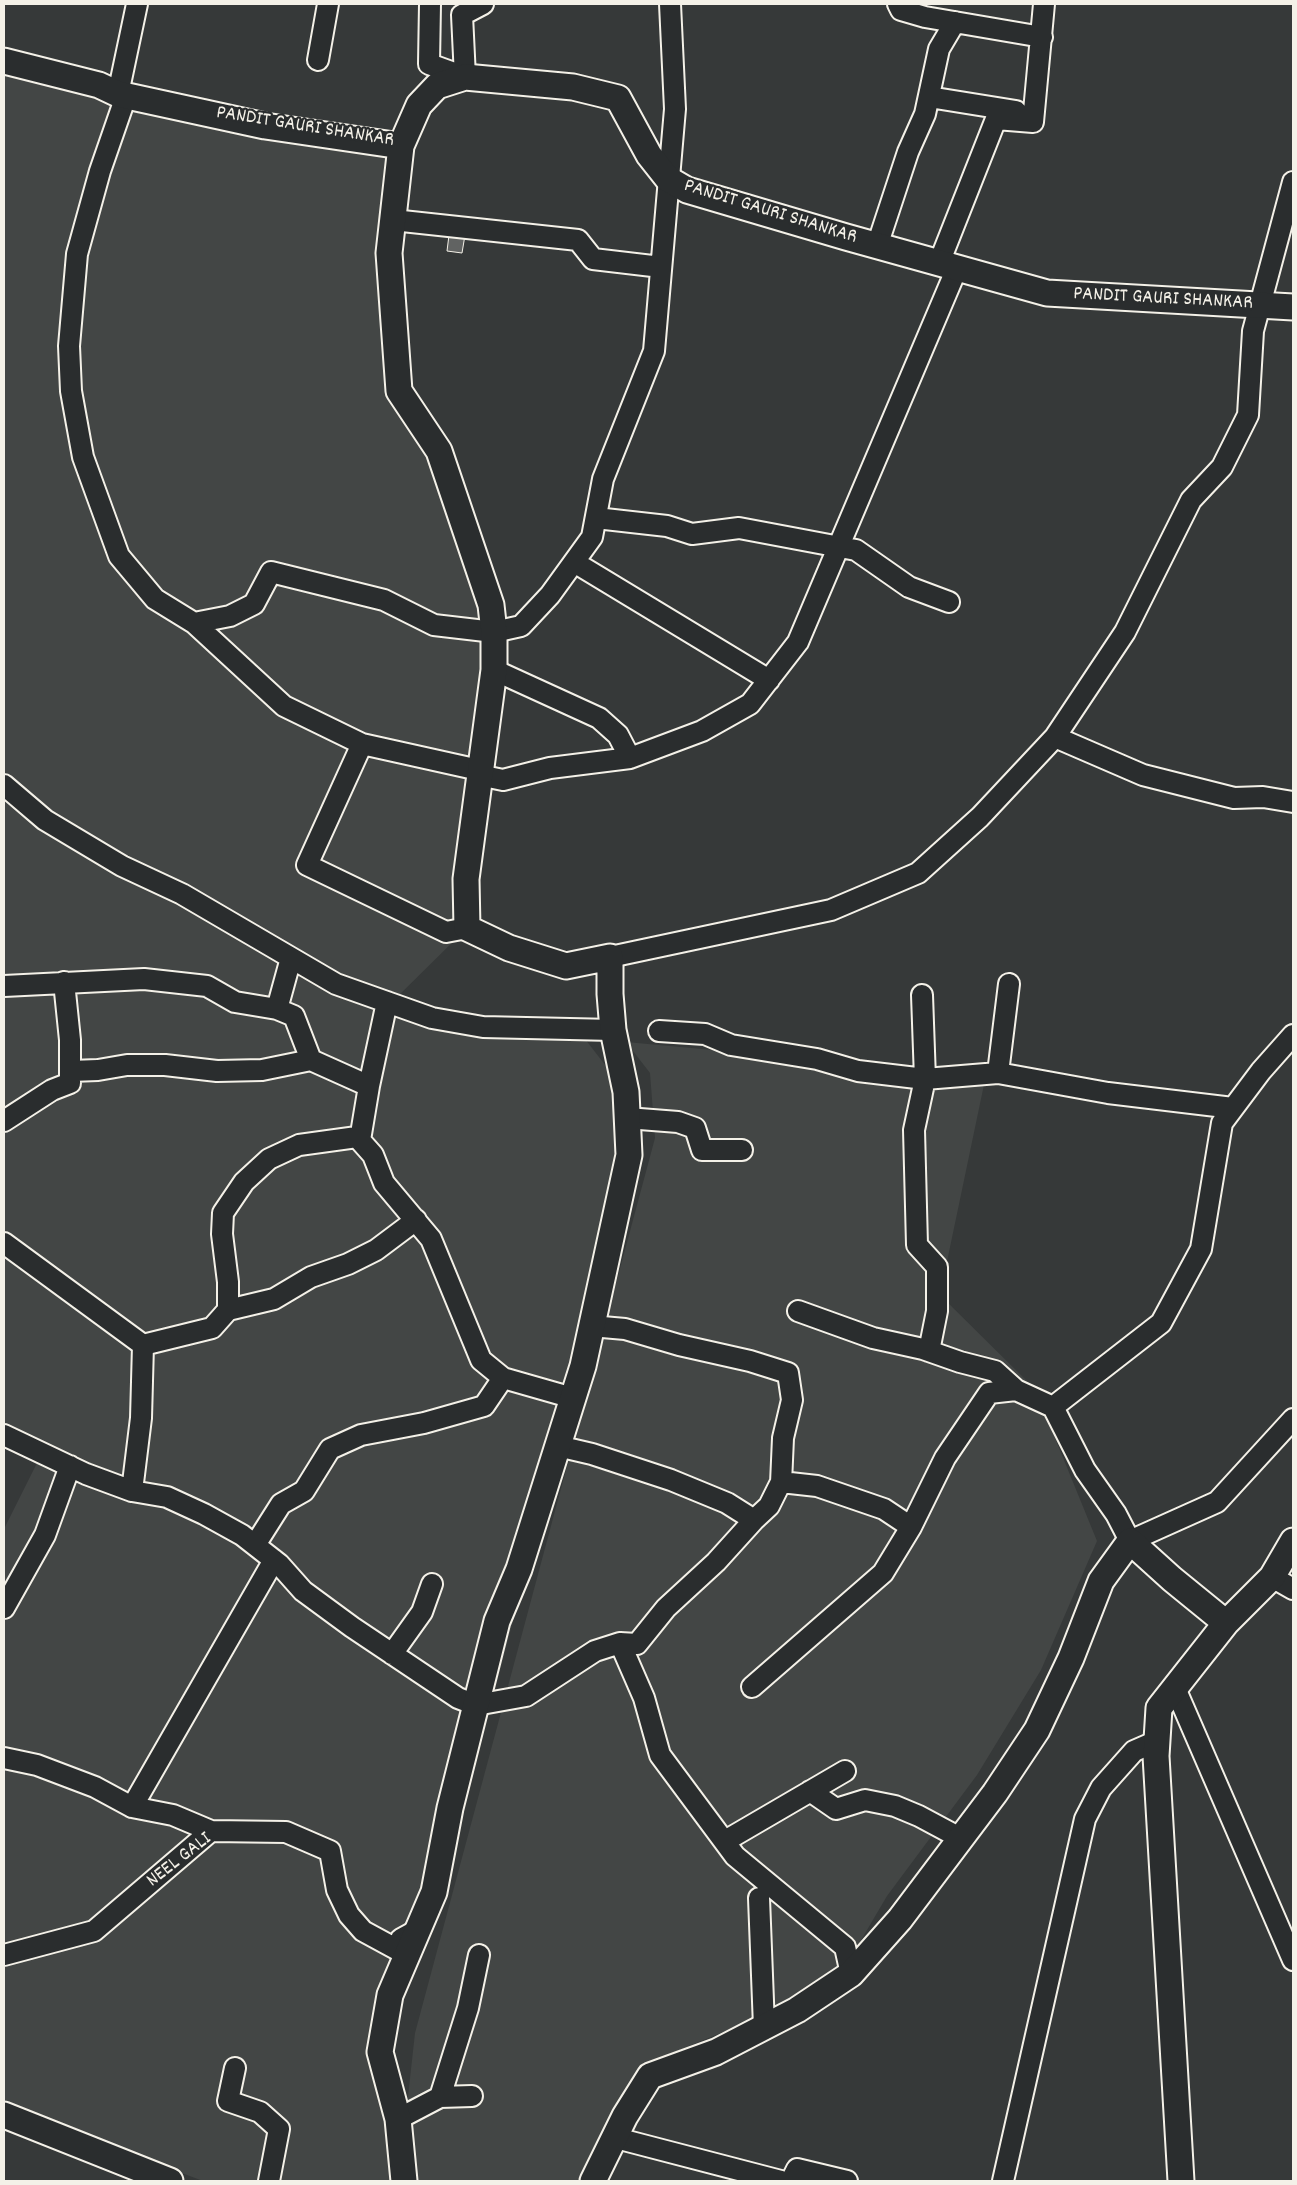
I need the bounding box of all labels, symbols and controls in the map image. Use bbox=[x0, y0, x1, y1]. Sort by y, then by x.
street label: PANDIT GAURI SHANKAR bbox=[214, 102, 396, 154]
street label: PANDIT GAURI SHANKAR bbox=[680, 175, 860, 251]
street label: PANDIT GAURI SHANKAR bbox=[1073, 283, 1253, 317]
street label: NEEL GALI bbox=[143, 1828, 217, 1894]

